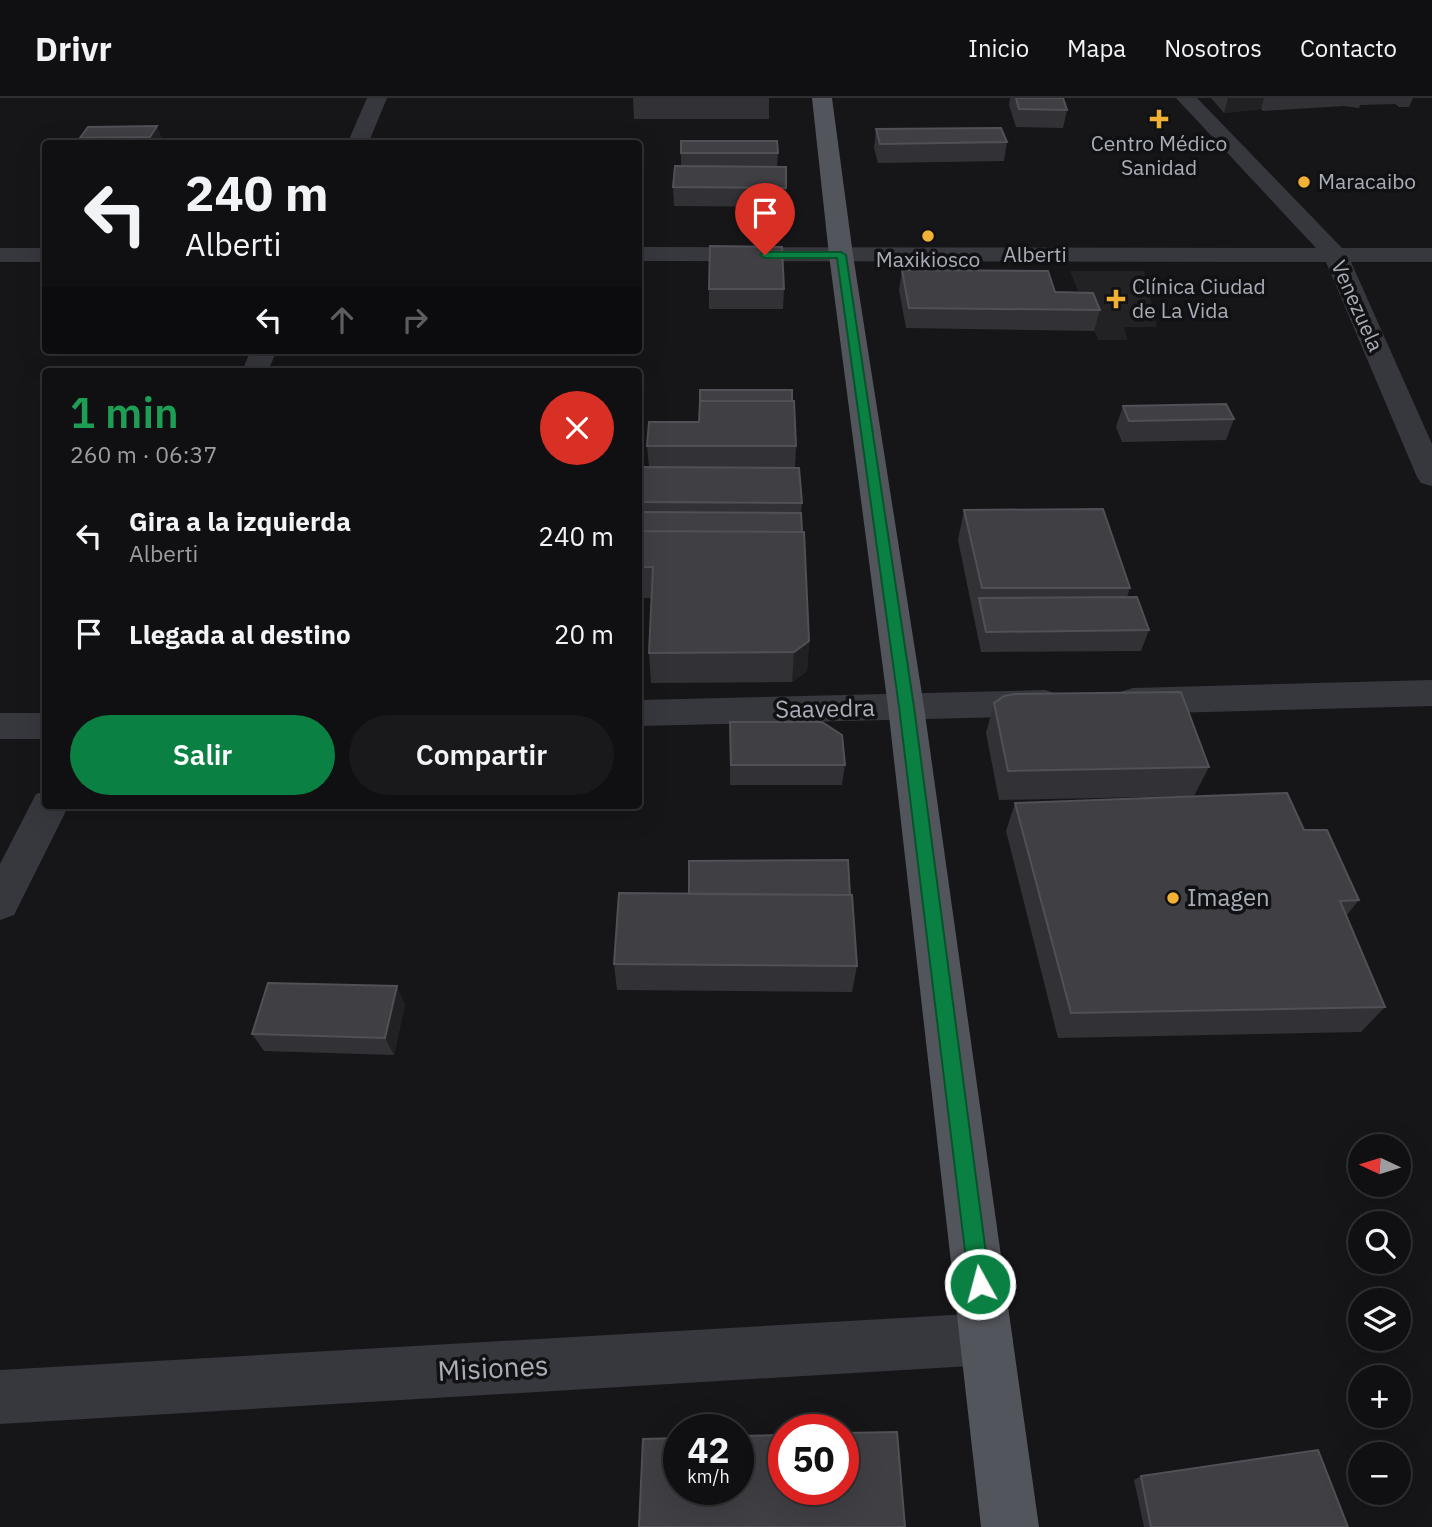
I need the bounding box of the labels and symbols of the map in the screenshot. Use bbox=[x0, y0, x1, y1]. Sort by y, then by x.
marker: Centro Médico Sanidad bbox=[1149, 109, 1169, 129]
place label: Centro Médico Sanidad bbox=[1091, 129, 1227, 181]
place label: Maracaibo bbox=[1318, 167, 1416, 195]
marker: Maracaibo bbox=[1296, 174, 1312, 190]
pin bbox=[735, 183, 795, 255]
marker: Maxikiosco bbox=[920, 228, 936, 244]
street label: Alberti bbox=[1003, 240, 1067, 268]
place label: Maxikiosco bbox=[876, 245, 980, 273]
street label: Venezuela bbox=[1325, 256, 1390, 356]
place label: Clínica Ciudad de La Vida bbox=[1132, 272, 1266, 324]
marker: Clínica Ciudad de La Vida bbox=[1106, 289, 1126, 309]
street label: Saavedra bbox=[775, 691, 875, 725]
place label: Imagen bbox=[1187, 881, 1270, 913]
marker: Imagen bbox=[1165, 890, 1181, 906]
north arrow bbox=[1348, 1134, 1410, 1197]
position arrow bbox=[943, 1247, 1017, 1321]
street label: Misiones bbox=[437, 1346, 549, 1389]
speed limit sign: 50 bbox=[768, 1414, 859, 1505]

